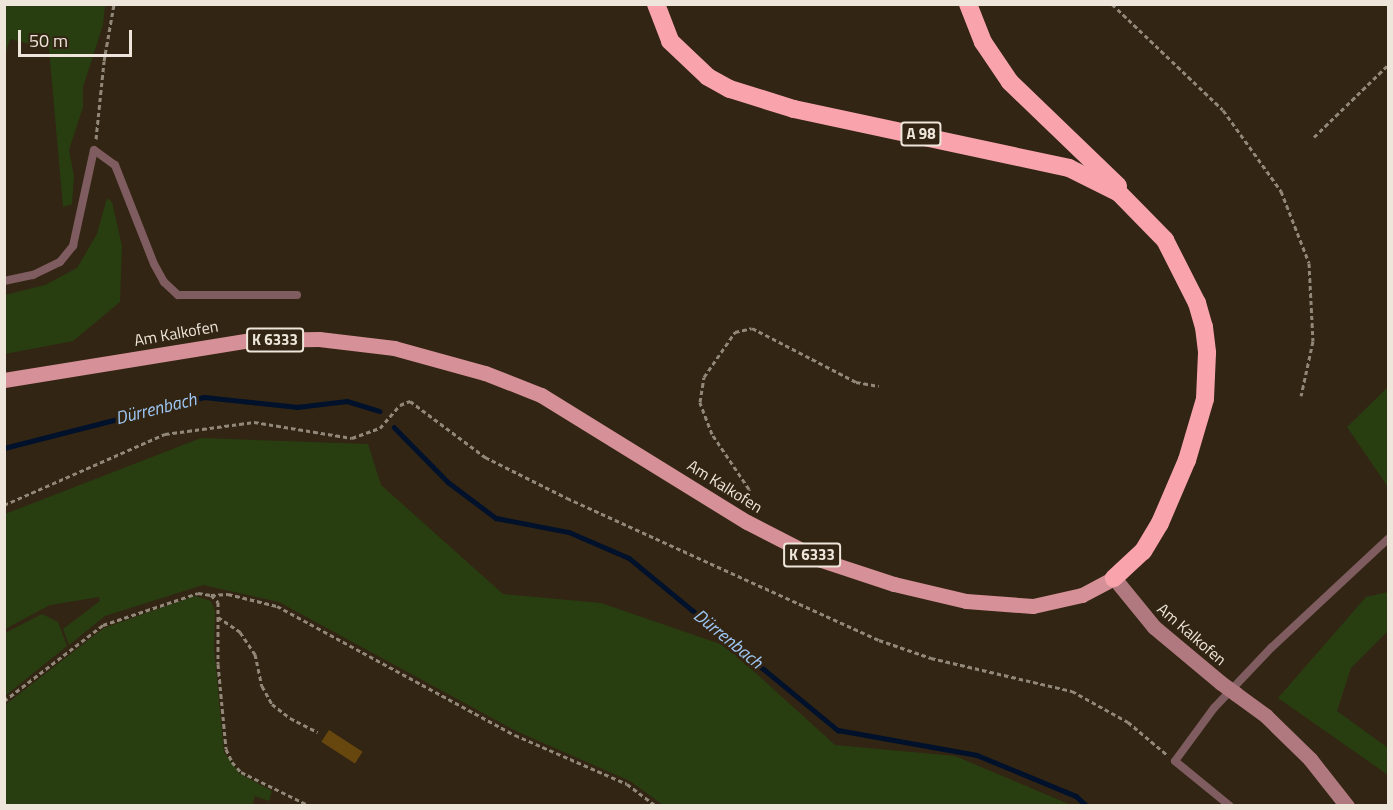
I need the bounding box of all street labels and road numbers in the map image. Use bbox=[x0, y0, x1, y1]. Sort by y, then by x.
road number: A 98 bbox=[900, 122, 942, 146]
street label: Am Kalkofen bbox=[132, 316, 220, 350]
road number: K 6333 bbox=[245, 328, 305, 352]
street label: Am Kalkofen bbox=[684, 455, 766, 517]
road number: K 6333 bbox=[782, 543, 842, 567]
street label: Am Kalkofen bbox=[1154, 599, 1230, 669]

